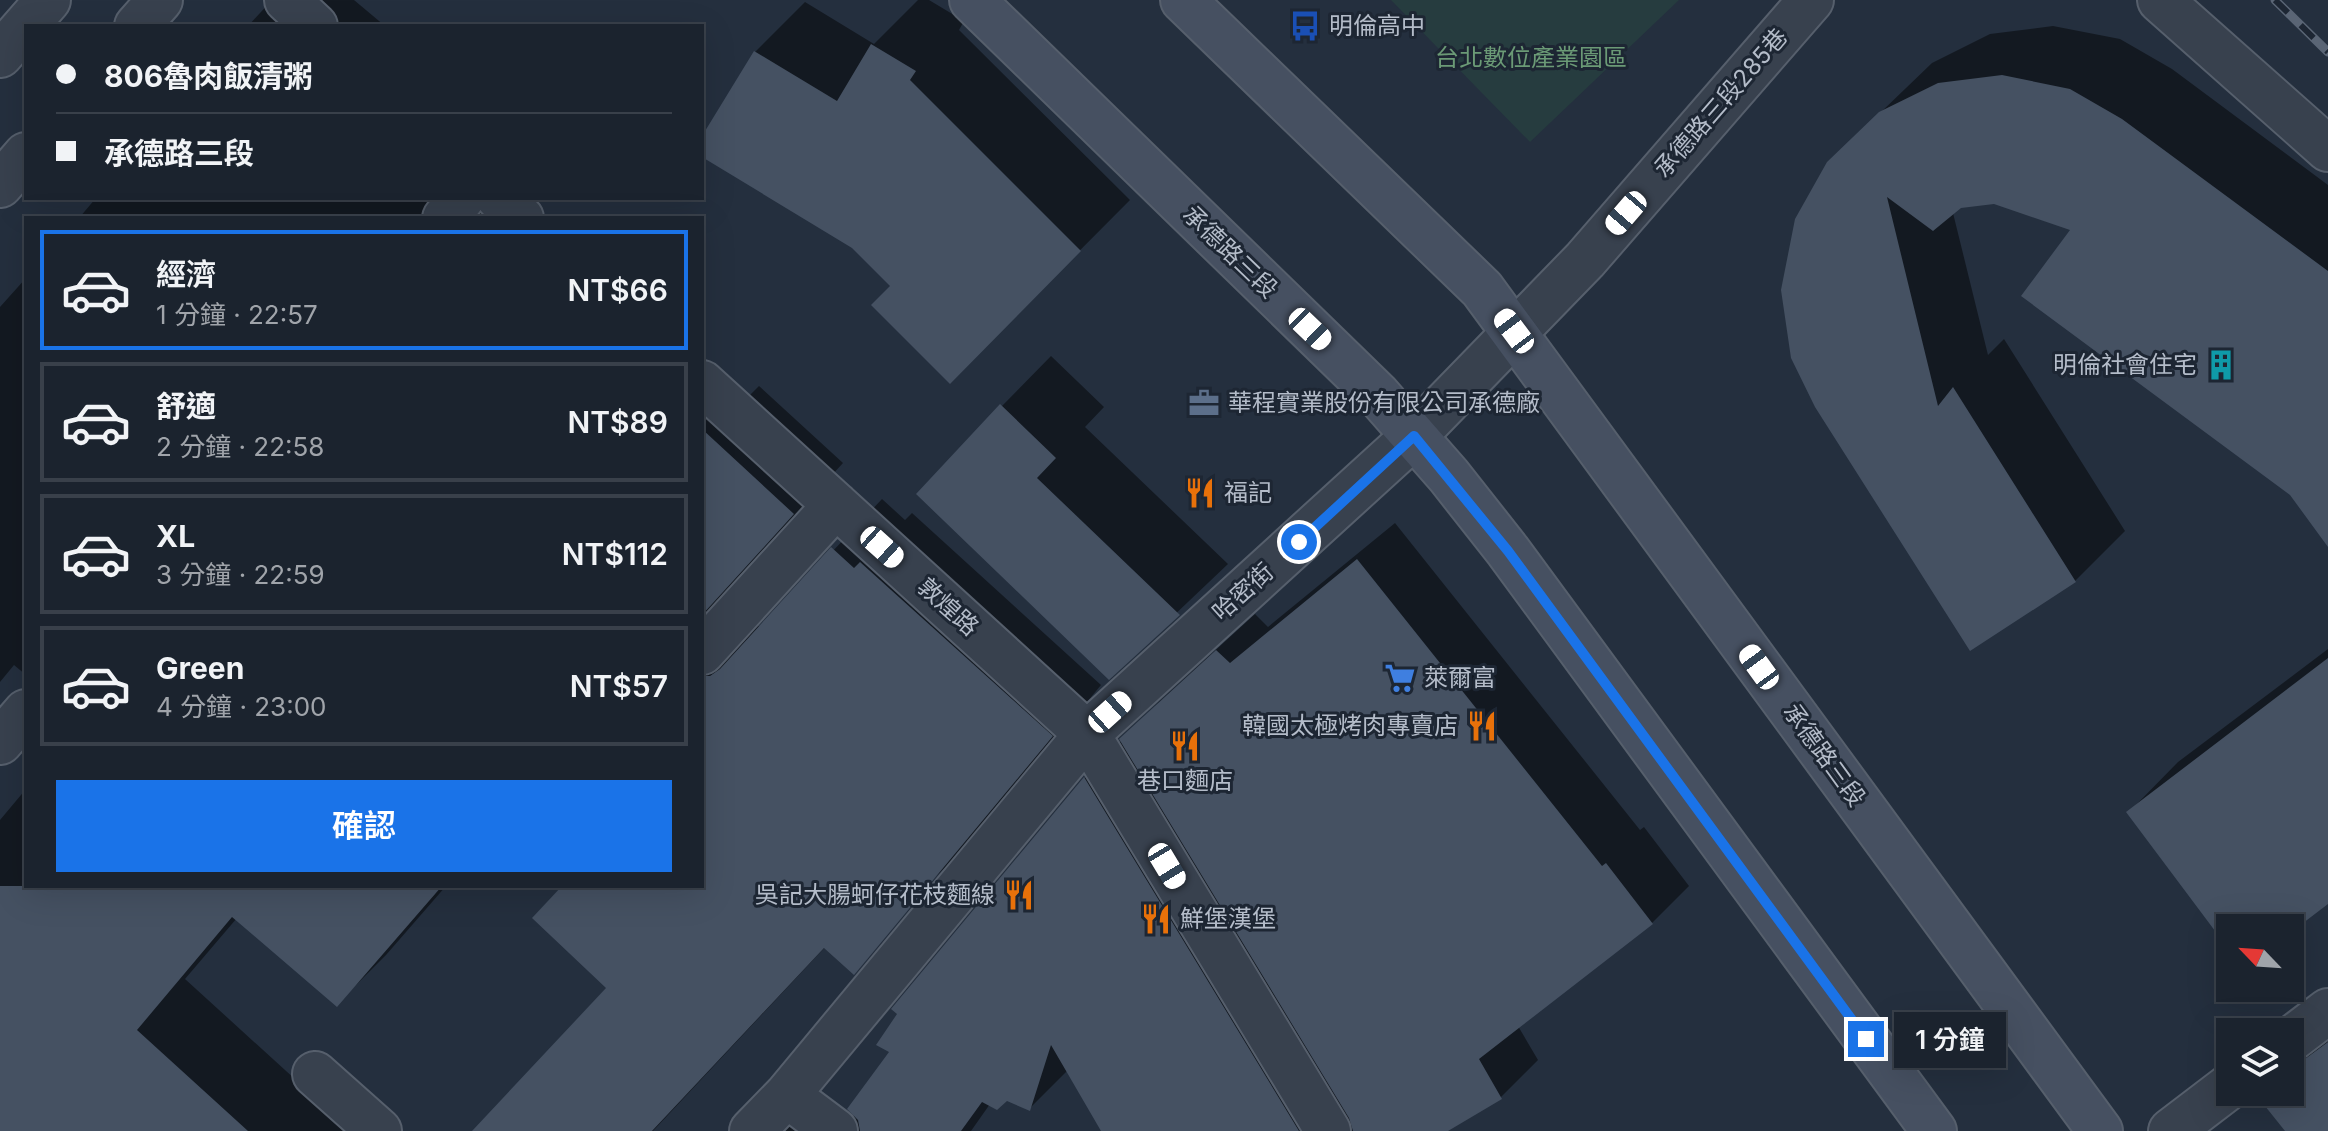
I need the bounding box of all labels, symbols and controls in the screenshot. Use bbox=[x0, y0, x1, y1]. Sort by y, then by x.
bus stop icon: 明倫高中 bbox=[1288, 9, 1322, 43]
place label: 明倫高中 bbox=[1329, 11, 1425, 40]
street label: 承德路三段285巷 bbox=[1648, 22, 1793, 183]
park label: 台北數位產業園區 bbox=[1435, 43, 1627, 72]
text: 806魯肉飯清粥 bbox=[104, 58, 313, 94]
text: 承德路三段 bbox=[104, 135, 254, 171]
car bbox=[1601, 187, 1651, 239]
street label: 承德路三段 bbox=[1177, 200, 1284, 304]
icon: car bbox=[60, 254, 132, 326]
text: 經濟 bbox=[156, 256, 216, 292]
text: NT$66 bbox=[568, 272, 668, 308]
text: 1 分鐘 · 22:57 bbox=[156, 299, 318, 330]
car bbox=[1284, 304, 1336, 354]
car bbox=[1490, 305, 1538, 357]
building icon: 明倫社會住宅 bbox=[2204, 348, 2238, 382]
place label: 明倫社會住宅 bbox=[2053, 350, 2197, 379]
icon: car bbox=[60, 386, 132, 458]
office icon: 華程實業股份有限公司承德廠 bbox=[1187, 386, 1221, 420]
text: 舒適 bbox=[156, 388, 216, 424]
place label: 華程實業股份有限公司承德廠 bbox=[1228, 388, 1540, 417]
text: NT$89 bbox=[568, 404, 668, 440]
text: 2 分鐘 · 22:58 bbox=[156, 431, 324, 462]
restaurant icon: 福記 bbox=[1183, 476, 1217, 510]
place label: 福記 bbox=[1224, 478, 1272, 507]
icon: car bbox=[60, 518, 132, 590]
text: XL bbox=[156, 518, 195, 554]
car bbox=[856, 522, 908, 572]
route start bbox=[1281, 524, 1317, 560]
text: NT$112 bbox=[562, 536, 668, 572]
street label: 哈密街 bbox=[1206, 557, 1279, 626]
text: 3 分鐘 · 22:59 bbox=[156, 559, 325, 590]
street label: 敦煌路 bbox=[912, 572, 985, 641]
car bbox=[1735, 641, 1783, 693]
icon: car bbox=[60, 650, 132, 722]
text: Green bbox=[156, 650, 244, 686]
supermarket icon: 萊爾富 bbox=[1383, 661, 1417, 695]
place label: 萊爾富 bbox=[1424, 663, 1496, 692]
text: NT$57 bbox=[570, 668, 668, 704]
car bbox=[1084, 687, 1136, 737]
text: 4 分鐘 · 23:00 bbox=[156, 691, 326, 722]
street label: 承德路三段 bbox=[1777, 698, 1871, 812]
restaurant icon: 韓國太極烤肉專賣店 bbox=[1465, 709, 1499, 743]
place label: 韓國太極烤肉專賣店 bbox=[1242, 711, 1458, 740]
restaurant icon: 巷口麵店 bbox=[1168, 729, 1202, 763]
place label: 巷口麵店 bbox=[1137, 766, 1233, 795]
button: 確認 bbox=[56, 780, 672, 872]
car bbox=[1144, 839, 1190, 893]
restaurant icon: 吳記大腸蚵仔花枝麵線 bbox=[1002, 878, 1036, 912]
place label: 吳記大腸蚵仔花枝麵線 bbox=[755, 880, 995, 909]
restaurant icon: 鮮堡漢堡 bbox=[1139, 902, 1173, 936]
place label: 鮮堡漢堡 bbox=[1180, 904, 1276, 933]
north arrow bbox=[2216, 914, 2304, 1002]
map controls bbox=[2216, 914, 2304, 1106]
callout: 1 分鐘 bbox=[1894, 1011, 2006, 1067]
button: layers bbox=[2216, 1018, 2304, 1106]
route end bbox=[1848, 1021, 1884, 1057]
text: 1 分鐘 bbox=[1915, 1024, 1985, 1055]

